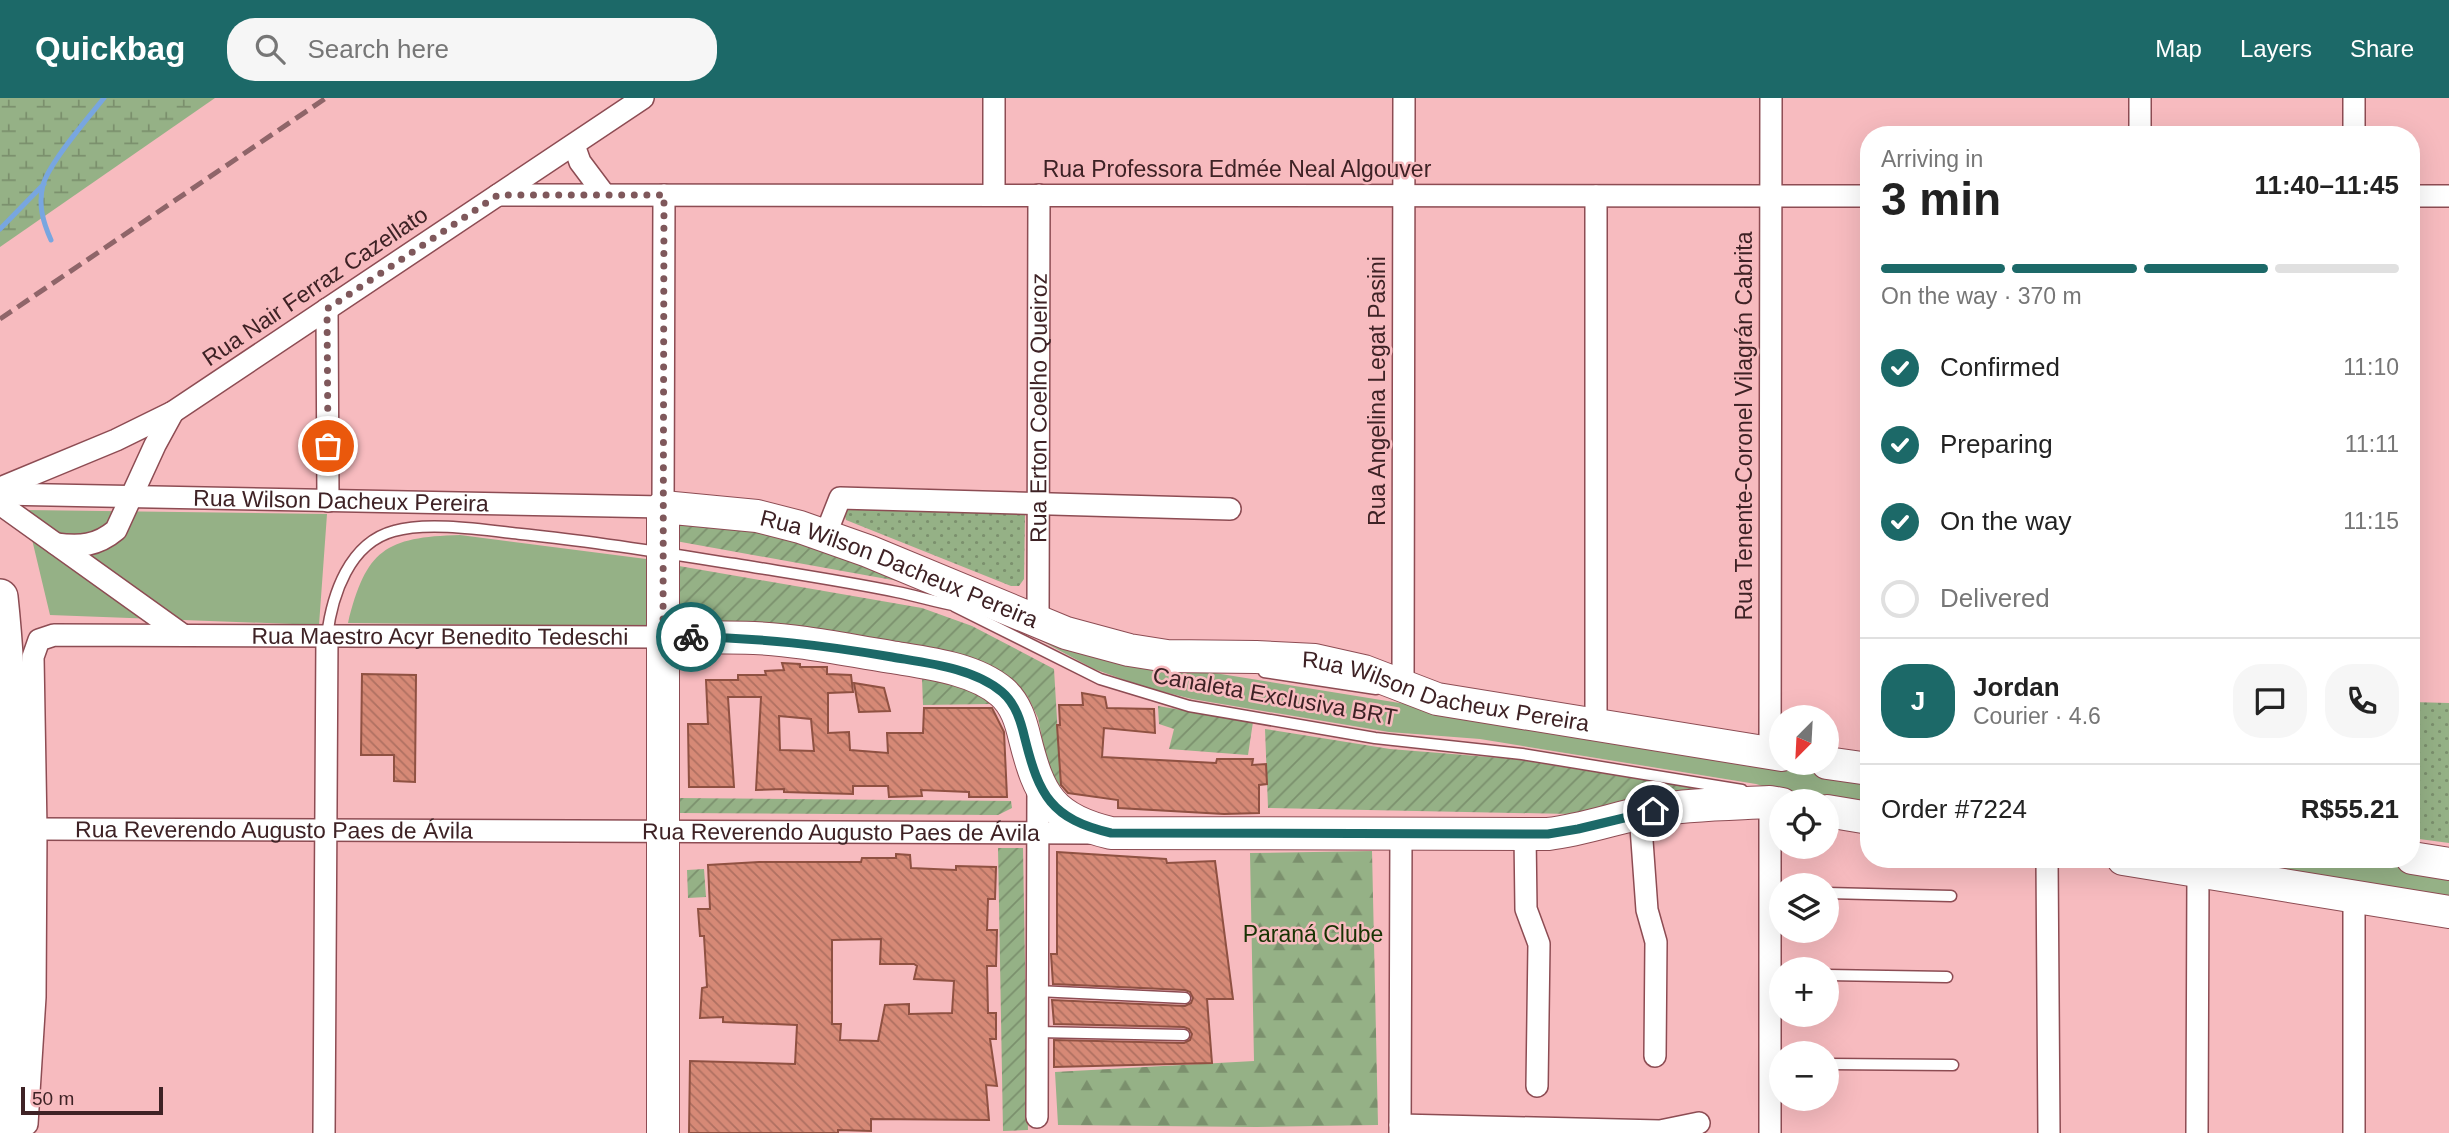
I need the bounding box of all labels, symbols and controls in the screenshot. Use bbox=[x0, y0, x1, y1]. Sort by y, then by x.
search box bbox=[227, 18, 717, 81]
text: Quickbag bbox=[35, 30, 185, 67]
icon: search bbox=[251, 30, 289, 68]
text: Search here bbox=[307, 34, 449, 64]
text: Map bbox=[2155, 35, 2202, 62]
text: Layers bbox=[2240, 35, 2312, 62]
text: Share bbox=[2350, 35, 2414, 62]
text: Arriving in bbox=[1881, 146, 1983, 172]
street label: Rua Professora Edmée Neal Algouver bbox=[1043, 156, 1432, 182]
text: 11:40–11:45 bbox=[2254, 170, 2399, 200]
text: 3 min bbox=[1881, 173, 2001, 225]
street label: Rua Nair Ferraz Cazellato bbox=[198, 201, 432, 371]
street label: Rua Tenente-Coronel Vilagrán Cabrita bbox=[1731, 231, 1757, 621]
street label: Rua Angelina Legat Pasini bbox=[1364, 256, 1390, 526]
street label: Rua Erton Coelho Queiroz bbox=[1025, 273, 1052, 543]
text: On the way · 370 m bbox=[1881, 283, 2082, 309]
icon: check bbox=[1881, 349, 1919, 387]
text: Confirmed bbox=[1940, 352, 2060, 382]
text: 11:10 bbox=[2343, 354, 2399, 380]
pin bbox=[298, 416, 358, 476]
icon: check bbox=[1881, 426, 1919, 464]
icon: bag bbox=[309, 427, 347, 465]
text: Preparing bbox=[1940, 429, 2053, 459]
text: 11:11 bbox=[2345, 431, 2399, 457]
street label: Rua Wilson Dacheux Pereira bbox=[193, 485, 489, 517]
icon: check bbox=[1881, 503, 1919, 541]
street label: Rua Wilson Dacheux Pereira bbox=[757, 504, 1042, 633]
text: On the way bbox=[1940, 506, 2072, 536]
text: 11:15 bbox=[2343, 508, 2399, 534]
text: Delivered bbox=[1940, 583, 2050, 613]
courier bbox=[656, 602, 726, 672]
icon: bike bbox=[672, 618, 710, 656]
street label: Rua Maestro Acyr Benedito Tedeschi bbox=[251, 623, 628, 650]
street label: Rua Wilson Dacheux Pereira bbox=[1302, 646, 1592, 737]
street label: Canaleta Exclusiva BRT bbox=[1151, 662, 1399, 730]
button: chat bbox=[2233, 664, 2307, 738]
button: phone bbox=[2325, 664, 2399, 738]
text: Jordan bbox=[1973, 672, 2060, 702]
text: J bbox=[1911, 686, 1925, 716]
text: Courier · 4.6 bbox=[1973, 703, 2101, 729]
north arrow bbox=[1769, 705, 1839, 775]
map controls bbox=[1769, 705, 1839, 1111]
pin bbox=[1623, 781, 1683, 841]
button: locate bbox=[1769, 789, 1839, 859]
icon: home bbox=[1634, 792, 1672, 830]
text: Order #7224 bbox=[1881, 794, 2027, 824]
text: R$55.21 bbox=[2301, 794, 2399, 824]
street label: Rua Reverendo Augusto Paes de Ávila bbox=[75, 816, 473, 844]
street label: Rua Reverendo Augusto Paes de Ávila bbox=[642, 818, 1040, 846]
button: layers bbox=[1769, 873, 1839, 943]
park label: Paraná Clube bbox=[1243, 921, 1383, 947]
button: + bbox=[1769, 957, 1839, 1027]
button: − bbox=[1769, 1041, 1839, 1111]
scale bar bbox=[21, 1084, 163, 1116]
text: 50 m bbox=[32, 1088, 74, 1109]

